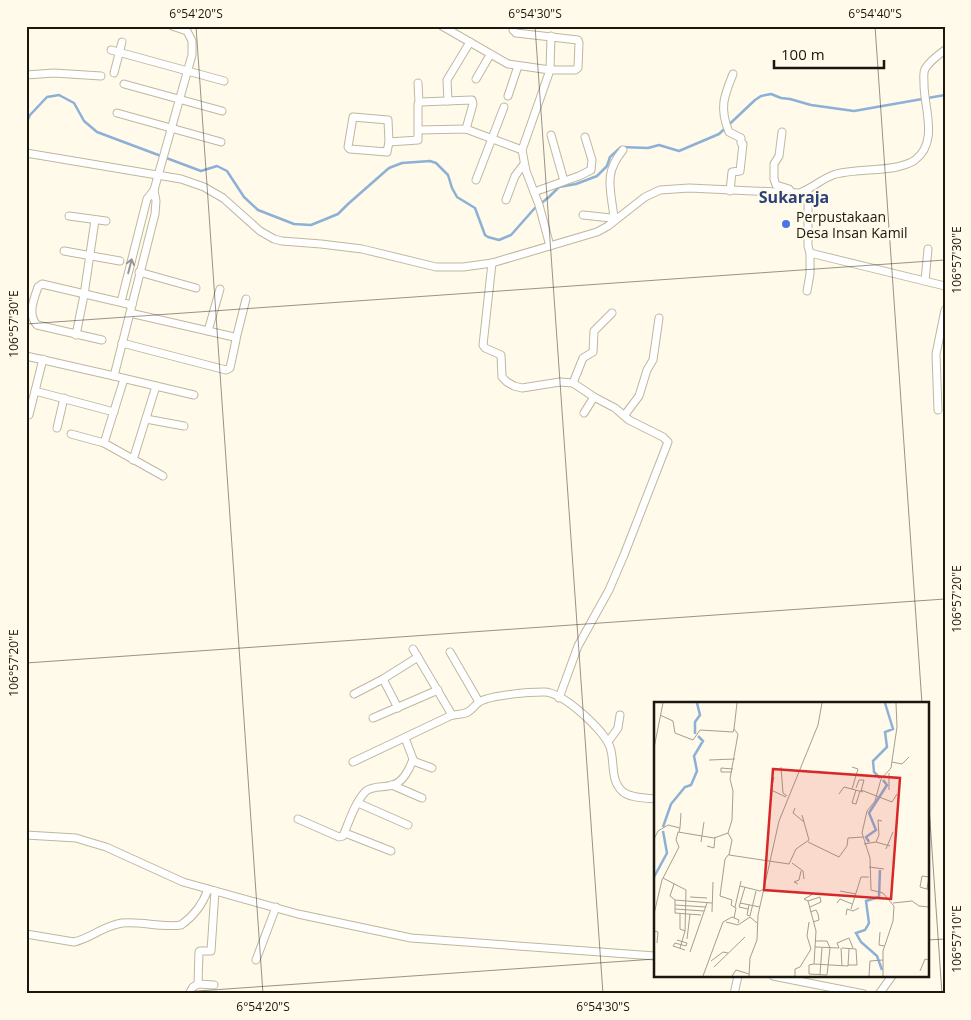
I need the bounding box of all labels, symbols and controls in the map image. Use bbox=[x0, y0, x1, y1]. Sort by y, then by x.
text: 6°54'20"S bbox=[169, 5, 223, 22]
text: 6°54'30"S bbox=[508, 5, 562, 22]
text: 6°54'40"S bbox=[848, 5, 902, 22]
scale bar bbox=[774, 38, 884, 70]
text: 100 m bbox=[781, 44, 825, 64]
district label: Sukaraja bbox=[759, 186, 829, 208]
place label: Perpustakaan Desa Insan Kamil bbox=[796, 207, 908, 242]
marker: Perpustakaan Desa Insan Kamil bbox=[780, 218, 792, 230]
text: 106°57'30"E bbox=[948, 226, 965, 294]
one-way arrow bbox=[126, 259, 135, 275]
text: 106°57'30"E bbox=[5, 290, 22, 358]
text: 106°57'20"E bbox=[948, 565, 965, 633]
text: 106°57'20"E bbox=[5, 629, 22, 697]
inset map bbox=[654, 702, 928, 978]
text: 106°57'10"E bbox=[948, 905, 965, 973]
text: 6°54'20"S bbox=[236, 998, 290, 1015]
text: 6°54'30"S bbox=[576, 998, 630, 1015]

